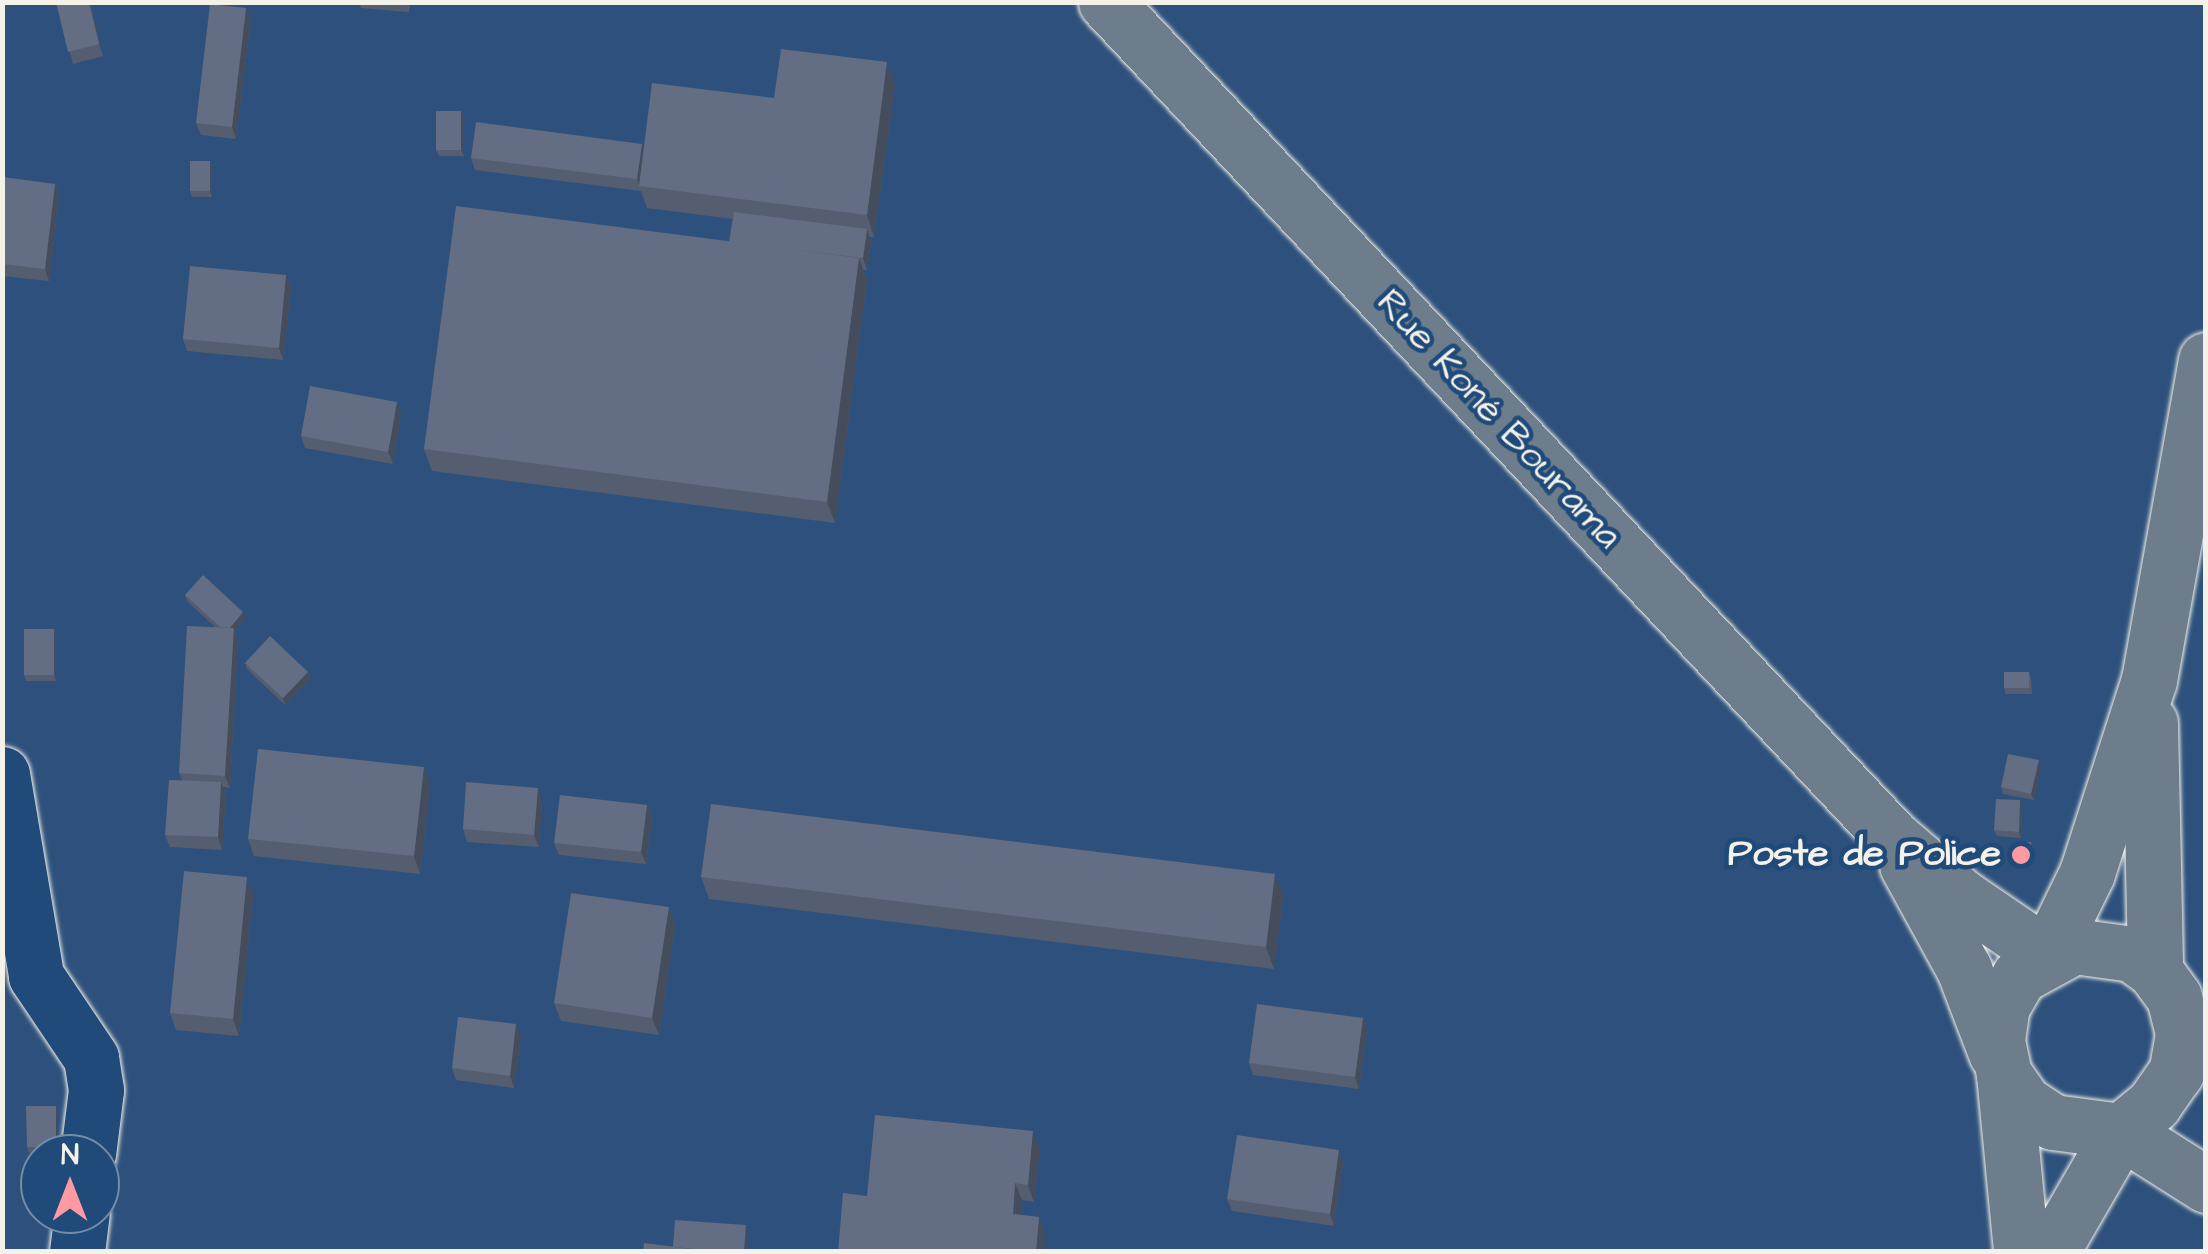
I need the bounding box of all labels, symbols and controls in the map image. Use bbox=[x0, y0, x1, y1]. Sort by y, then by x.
street label: Rue Koné Bourama bbox=[1366, 281, 1630, 559]
place label: Poste de Police bbox=[1728, 832, 2001, 878]
marker: Poste de Police bbox=[2010, 844, 2032, 866]
north arrow bbox=[20, 1134, 120, 1234]
text: N bbox=[61, 1136, 79, 1175]

